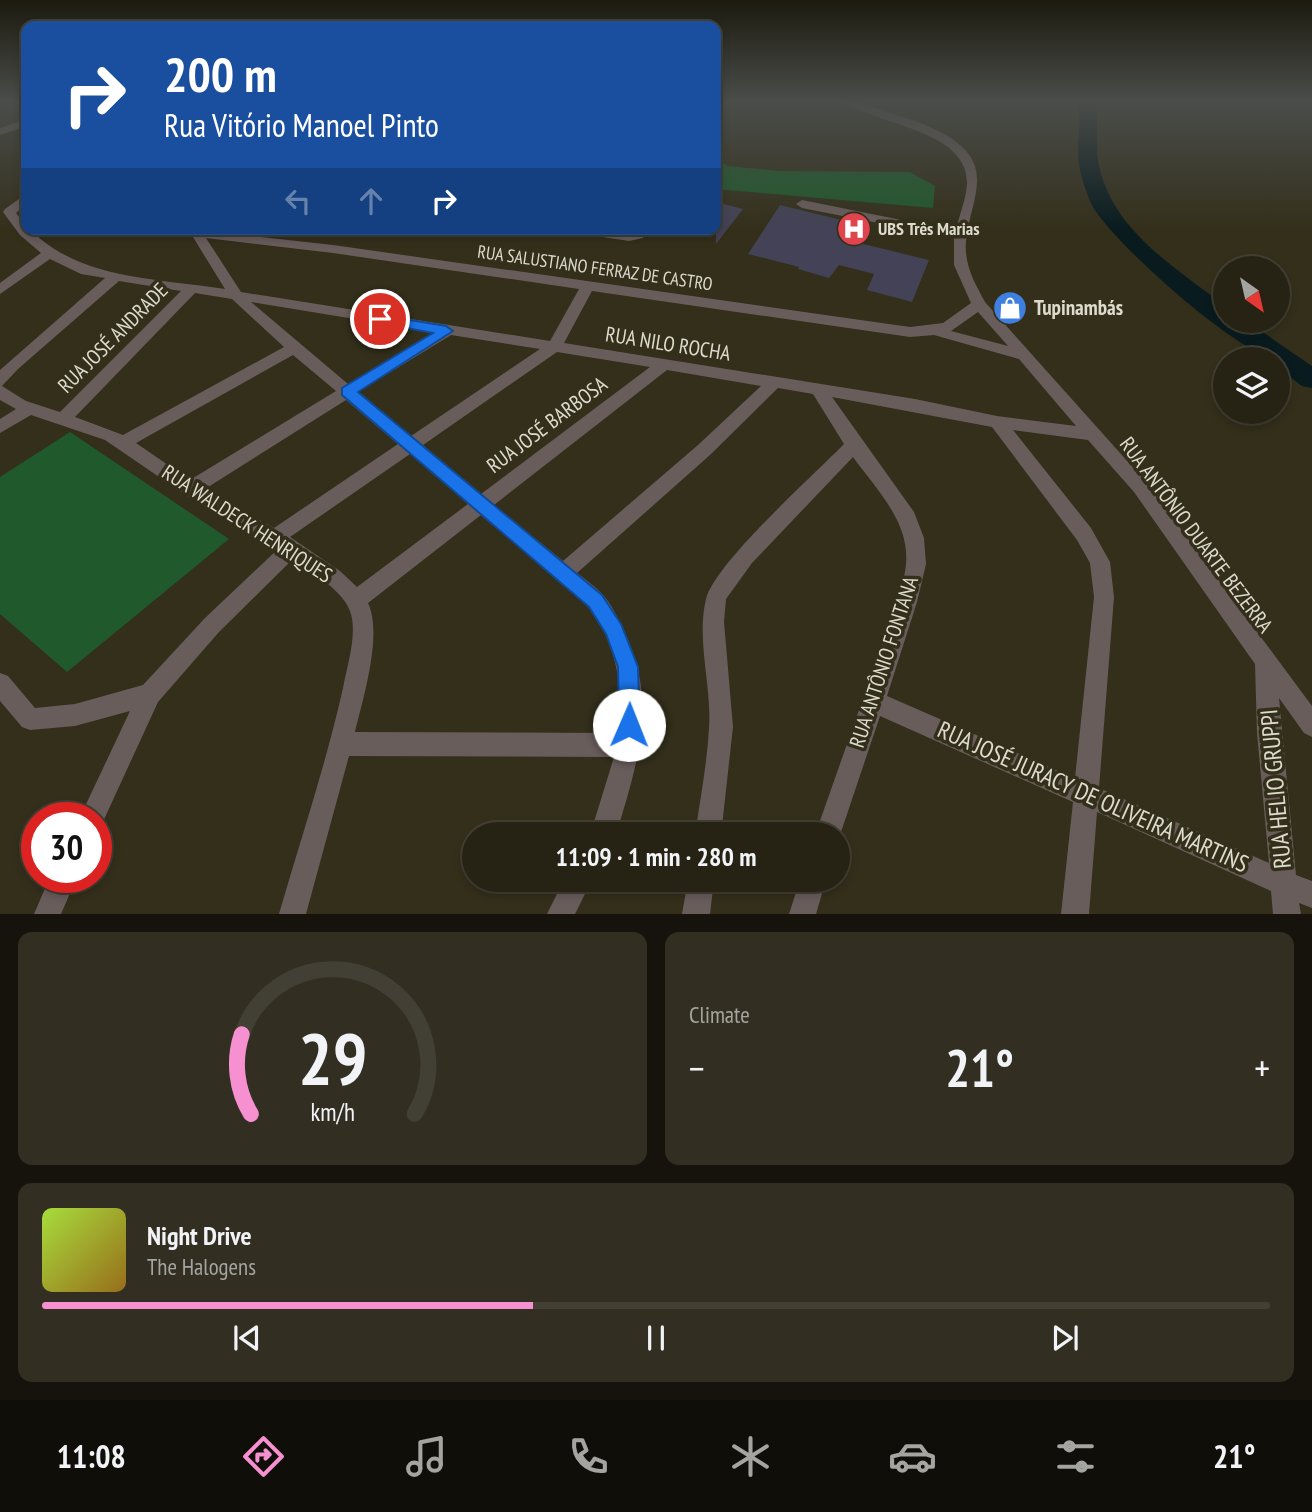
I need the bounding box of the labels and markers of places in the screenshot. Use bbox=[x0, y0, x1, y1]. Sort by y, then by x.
hospital icon: UBS Três Marias bbox=[835, 210, 873, 248]
place label: UBS Três Marias bbox=[878, 217, 980, 240]
pin bbox=[350, 289, 410, 349]
shop icon: Tupinambás bbox=[991, 289, 1029, 327]
place label: Tupinambás bbox=[1034, 294, 1123, 321]

